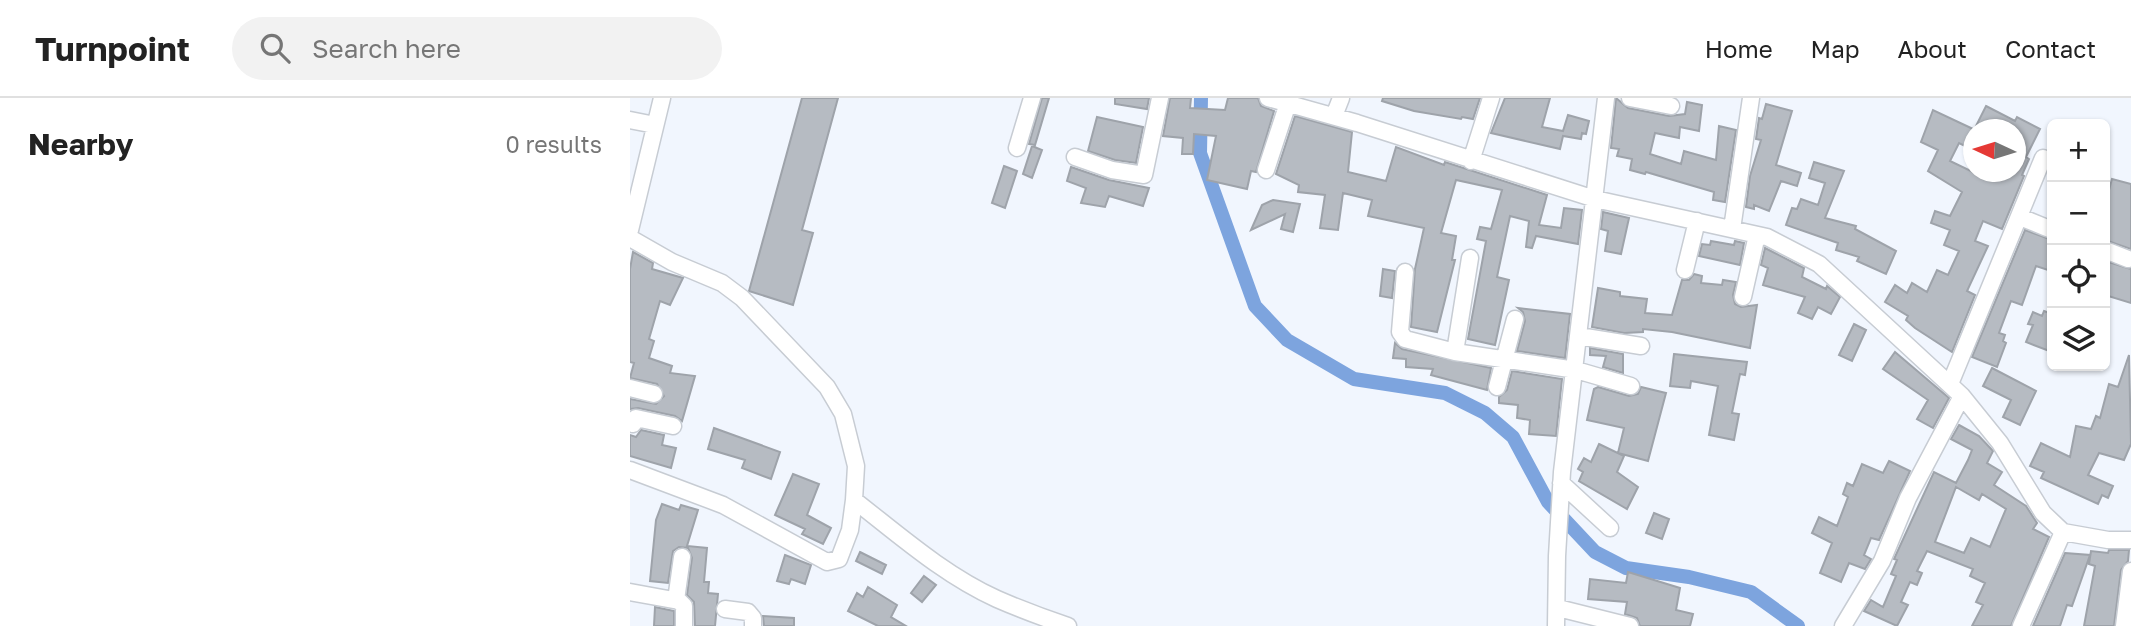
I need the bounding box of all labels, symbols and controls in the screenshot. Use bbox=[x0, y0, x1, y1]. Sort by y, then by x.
search box bbox=[232, 17, 722, 80]
text: Turnpoint bbox=[35, 29, 190, 68]
icon: search bbox=[256, 29, 294, 67]
text: Search here bbox=[312, 33, 461, 64]
text: Home bbox=[1705, 34, 1773, 63]
text: Map bbox=[1811, 34, 1860, 63]
text: About bbox=[1898, 34, 1967, 63]
text: Contact bbox=[2005, 34, 2096, 63]
north arrow bbox=[1963, 119, 2026, 182]
map controls bbox=[2047, 119, 2110, 371]
button: + bbox=[2047, 119, 2110, 182]
text: Nearby bbox=[28, 126, 133, 162]
text: 0 results bbox=[506, 130, 602, 158]
button: − bbox=[2047, 182, 2110, 245]
button: locate bbox=[2047, 245, 2110, 308]
button: layers bbox=[2047, 308, 2110, 371]

